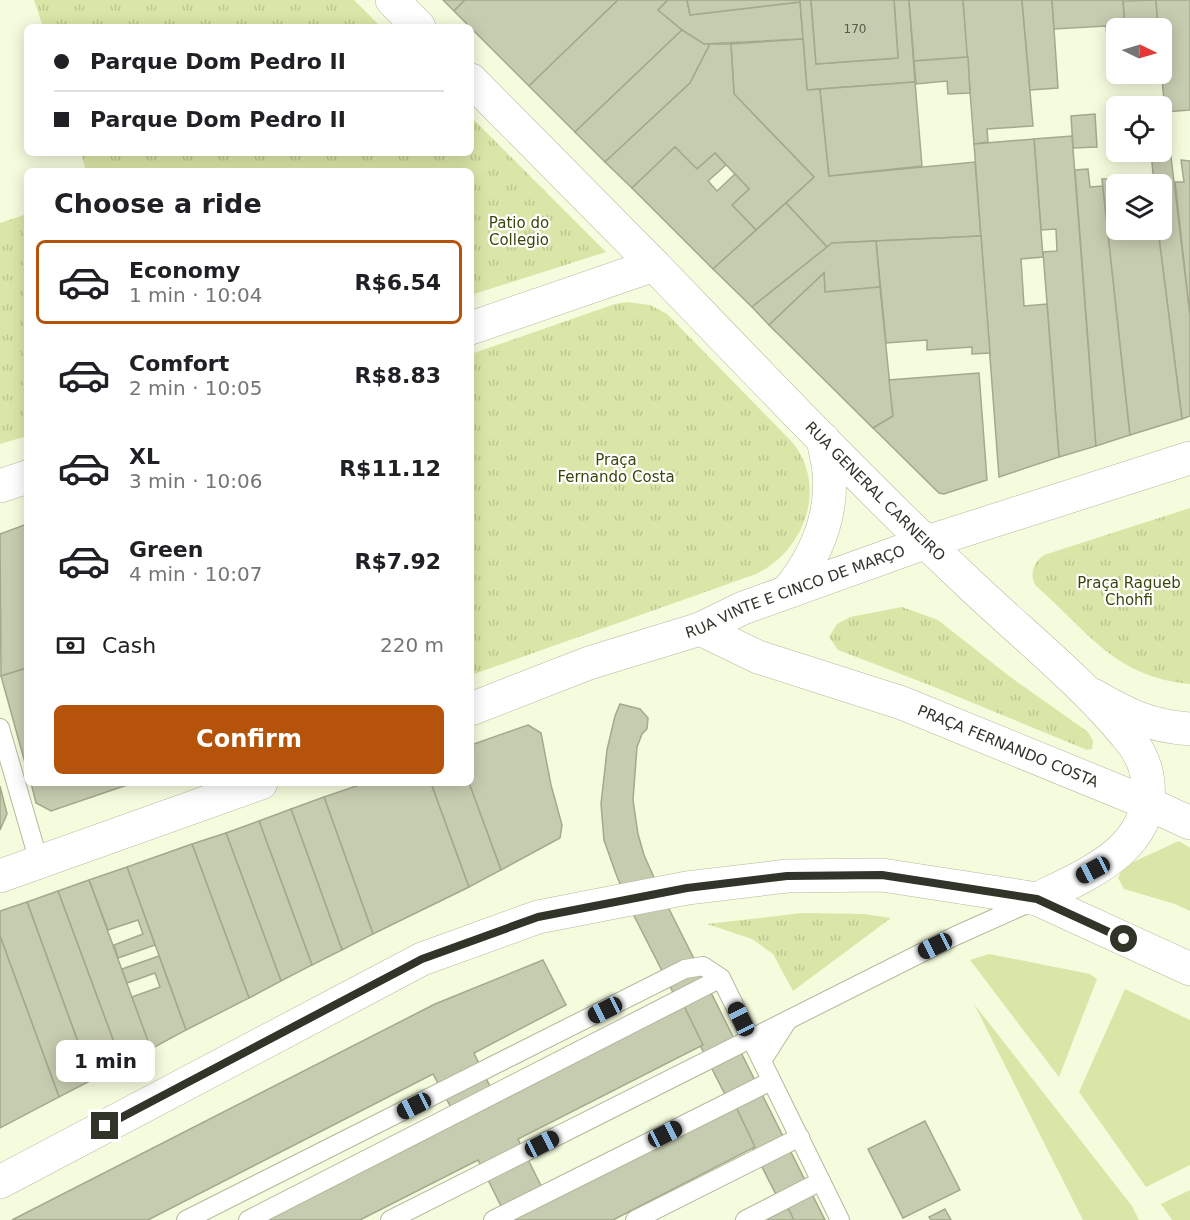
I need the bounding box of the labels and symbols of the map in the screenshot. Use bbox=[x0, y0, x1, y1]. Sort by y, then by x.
north arrow bbox=[1106, 18, 1172, 84]
house number: 170 bbox=[844, 22, 866, 36]
park label: Patio do Collegio bbox=[489, 214, 549, 249]
street label: RUA GENERAL CARNEIRO bbox=[801, 418, 949, 565]
park label: Praça Fernando Costa bbox=[557, 451, 675, 486]
street label: RUA VINTE E CINCO DE MARÇO bbox=[683, 542, 908, 642]
park label: Praça Ragueb Chohfi bbox=[1077, 574, 1181, 609]
street label: PRAÇA FERNANDO COSTA bbox=[915, 701, 1102, 791]
car bbox=[1073, 854, 1113, 886]
route start bbox=[1110, 925, 1137, 952]
car bbox=[915, 930, 955, 962]
car bbox=[585, 994, 625, 1026]
car bbox=[725, 999, 757, 1039]
callout: 1 min bbox=[56, 1039, 154, 1081]
car bbox=[394, 1090, 434, 1122]
route end bbox=[91, 1112, 118, 1139]
car bbox=[645, 1118, 685, 1150]
car bbox=[522, 1128, 562, 1160]

